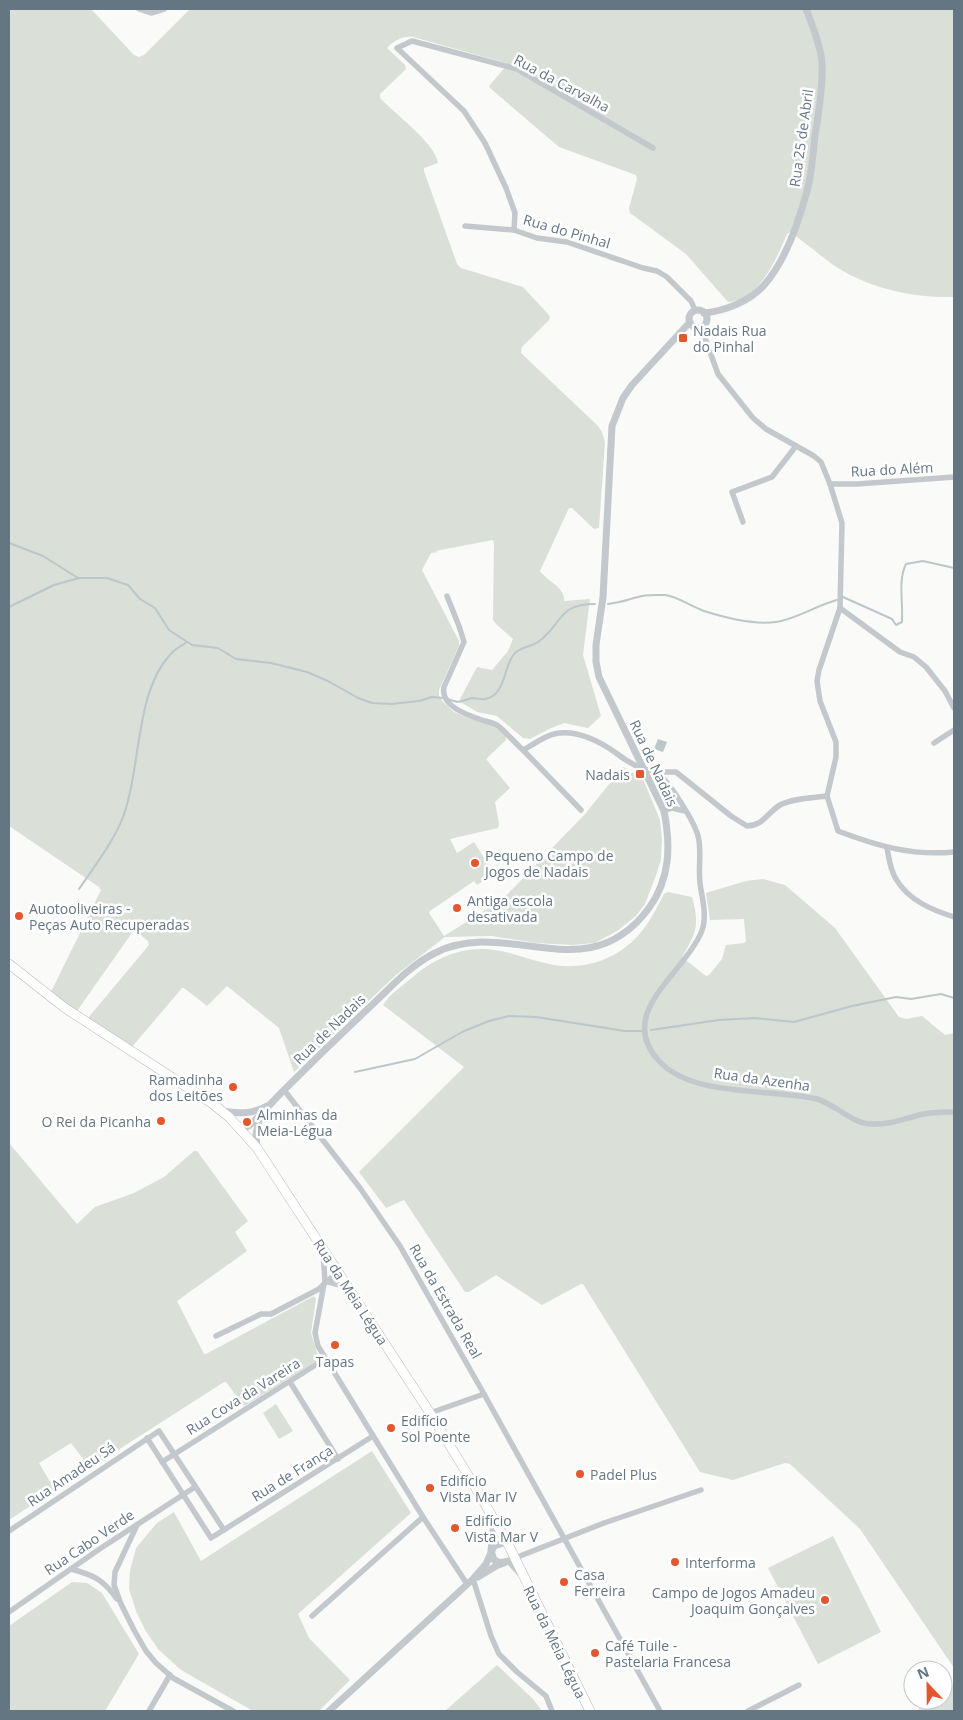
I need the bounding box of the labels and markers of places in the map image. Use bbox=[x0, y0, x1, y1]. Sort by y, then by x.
place label: Nadais Rua do Pinhal bbox=[693, 321, 767, 356]
marker: Nadais Rua do Pinhal bbox=[677, 332, 689, 344]
place label: Nadais bbox=[585, 765, 630, 784]
marker: Nadais bbox=[634, 768, 646, 780]
place label: Pequeno Campo de Jogos de Nadais bbox=[483, 846, 614, 881]
marker: Pequeno Campo de Jogos de Nadais bbox=[469, 857, 481, 869]
place label: Antiga escola desativada bbox=[467, 891, 553, 926]
place label: Auotooliveiras - Peças Auto Recuperadas bbox=[29, 899, 190, 934]
marker: Antiga escola desativada bbox=[451, 902, 463, 914]
marker: Auotooliveiras - Peças Auto Recuperadas bbox=[13, 910, 25, 922]
place label: Ramadinha dos Leitões bbox=[149, 1070, 223, 1105]
marker: Ramadinha dos Leitões bbox=[227, 1081, 239, 1093]
place label: Alminhas da Meia-Légua bbox=[257, 1105, 338, 1140]
place label: O Rei da Picanha bbox=[41, 1112, 151, 1131]
marker: O Rei da Picanha bbox=[155, 1115, 167, 1127]
marker: Alminhas da Meia-Légua bbox=[241, 1116, 253, 1128]
marker: Tapas bbox=[329, 1339, 341, 1351]
place label: Tapas bbox=[316, 1352, 355, 1371]
place label: Edifício Sol Poente bbox=[401, 1411, 471, 1446]
marker: Edifício Sol Poente bbox=[385, 1422, 397, 1434]
place label: Padel Plus bbox=[590, 1465, 657, 1484]
marker: Padel Plus bbox=[574, 1468, 586, 1480]
place label: Edifício Vista Mar IV bbox=[440, 1471, 518, 1506]
marker: Edifício Vista Mar IV bbox=[424, 1482, 436, 1494]
place label: Edifício Vista Mar V bbox=[465, 1511, 539, 1546]
marker: Edifício Vista Mar V bbox=[449, 1522, 461, 1534]
place label: Interforma bbox=[685, 1553, 756, 1572]
marker: Interforma bbox=[669, 1556, 681, 1568]
place label: Casa Ferreira bbox=[574, 1565, 625, 1600]
marker: Casa Ferreira bbox=[558, 1576, 570, 1588]
place label: Campo de Jogos Amadeu Joaquim Gonçalves bbox=[652, 1583, 815, 1618]
marker: Campo de Jogos Amadeu Joaquim Gonçalves bbox=[819, 1594, 831, 1606]
place label: Café Tuile - Pastelaria Francesa bbox=[605, 1636, 731, 1671]
marker: Café Tuile - Pastelaria Francesa bbox=[589, 1647, 601, 1659]

